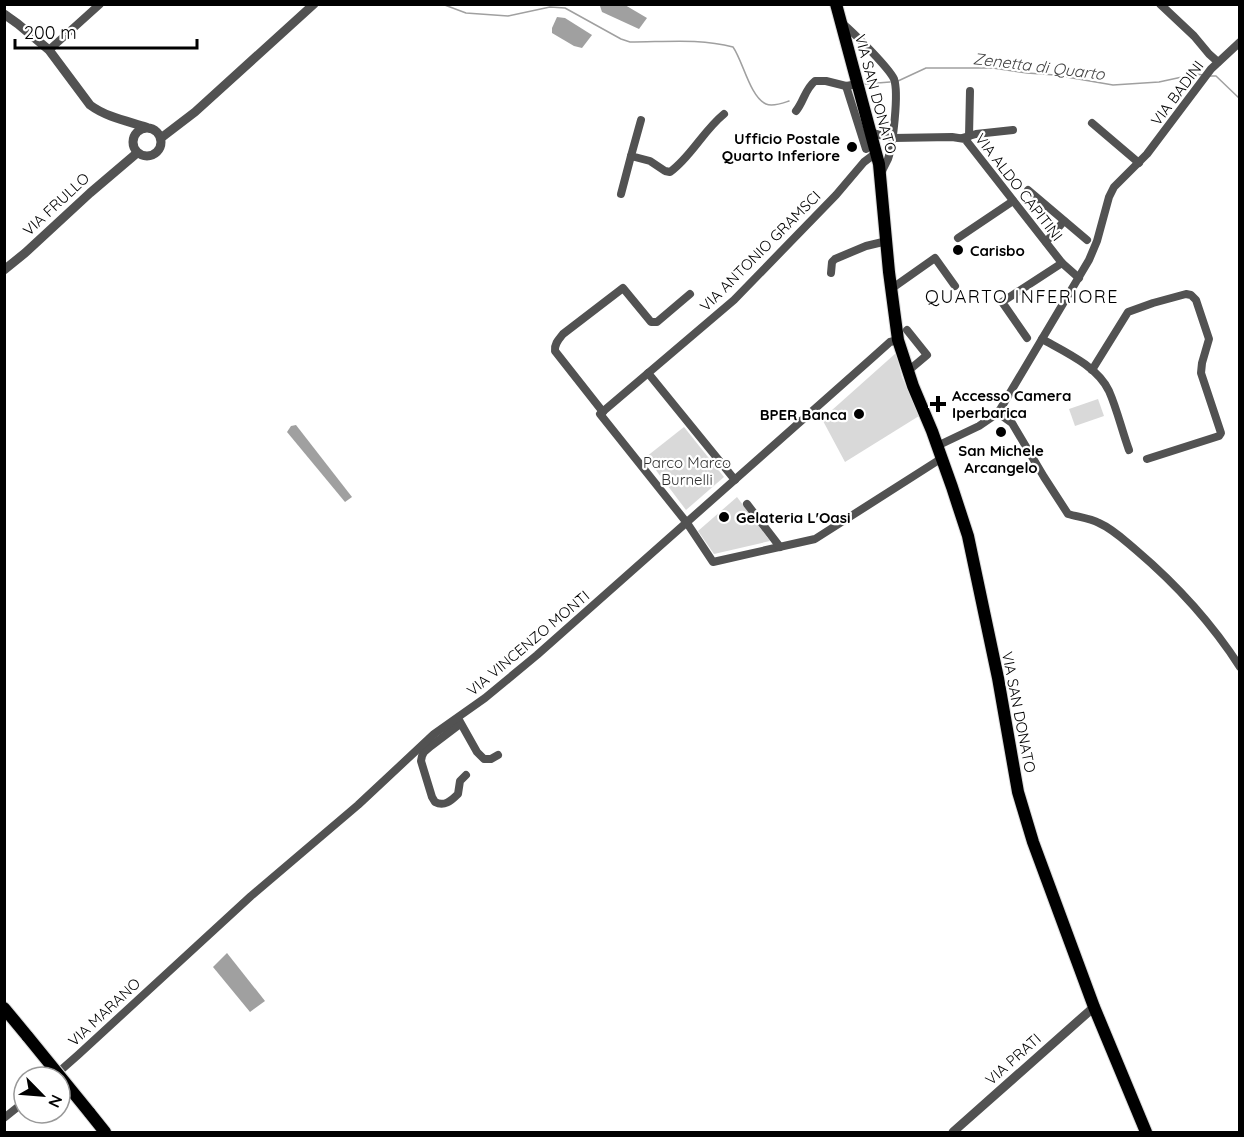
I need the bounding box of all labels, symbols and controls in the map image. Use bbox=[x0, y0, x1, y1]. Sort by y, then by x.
scale bar bbox=[15, 12, 196, 50]
text: 200 m bbox=[24, 21, 77, 44]
street label: VIA SAN DONATO bbox=[851, 32, 901, 156]
water label: Zenetta di Quarto bbox=[972, 48, 1107, 84]
street label: VIA BADINI bbox=[1146, 57, 1208, 129]
place label: Ufficio Postale Quarto Inferiore bbox=[722, 129, 840, 165]
street label: VIA ALDO CAPITINI bbox=[971, 129, 1067, 245]
marker: Ufficio Postale Quarto Inferiore bbox=[845, 140, 859, 154]
street label: VIA FRULLO bbox=[19, 168, 93, 240]
street label: VIA ANTONIO GRAMSCI bbox=[696, 187, 824, 315]
place label: Carisbo bbox=[970, 241, 1025, 260]
marker: Carisbo bbox=[951, 243, 965, 257]
district label: QUARTO INFERIORE bbox=[925, 285, 1119, 308]
place label: Accesso Camera Iperbarica bbox=[952, 386, 1071, 422]
marker: Accesso Camera Iperbarica bbox=[929, 395, 947, 413]
place label: BPER Banca bbox=[760, 405, 847, 424]
marker: BPER Banca bbox=[852, 407, 866, 421]
marker: San Michele Arcangelo bbox=[994, 425, 1008, 439]
place label: San Michele Arcangelo bbox=[958, 441, 1044, 477]
park label: Parco Marco Burnelli bbox=[643, 453, 731, 489]
place label: Gelateria L'Oasi bbox=[736, 508, 851, 527]
marker: Gelateria L'Oasi bbox=[717, 510, 731, 524]
street label: VIA VINCENZO MONTI bbox=[463, 586, 593, 700]
street label: VIA SAN DONATO bbox=[998, 650, 1040, 774]
street label: VIA MARANO bbox=[64, 974, 144, 1050]
street label: VIA PRATI bbox=[981, 1029, 1045, 1089]
north arrow bbox=[12, 1065, 72, 1125]
text: N bbox=[44, 1092, 67, 1111]

